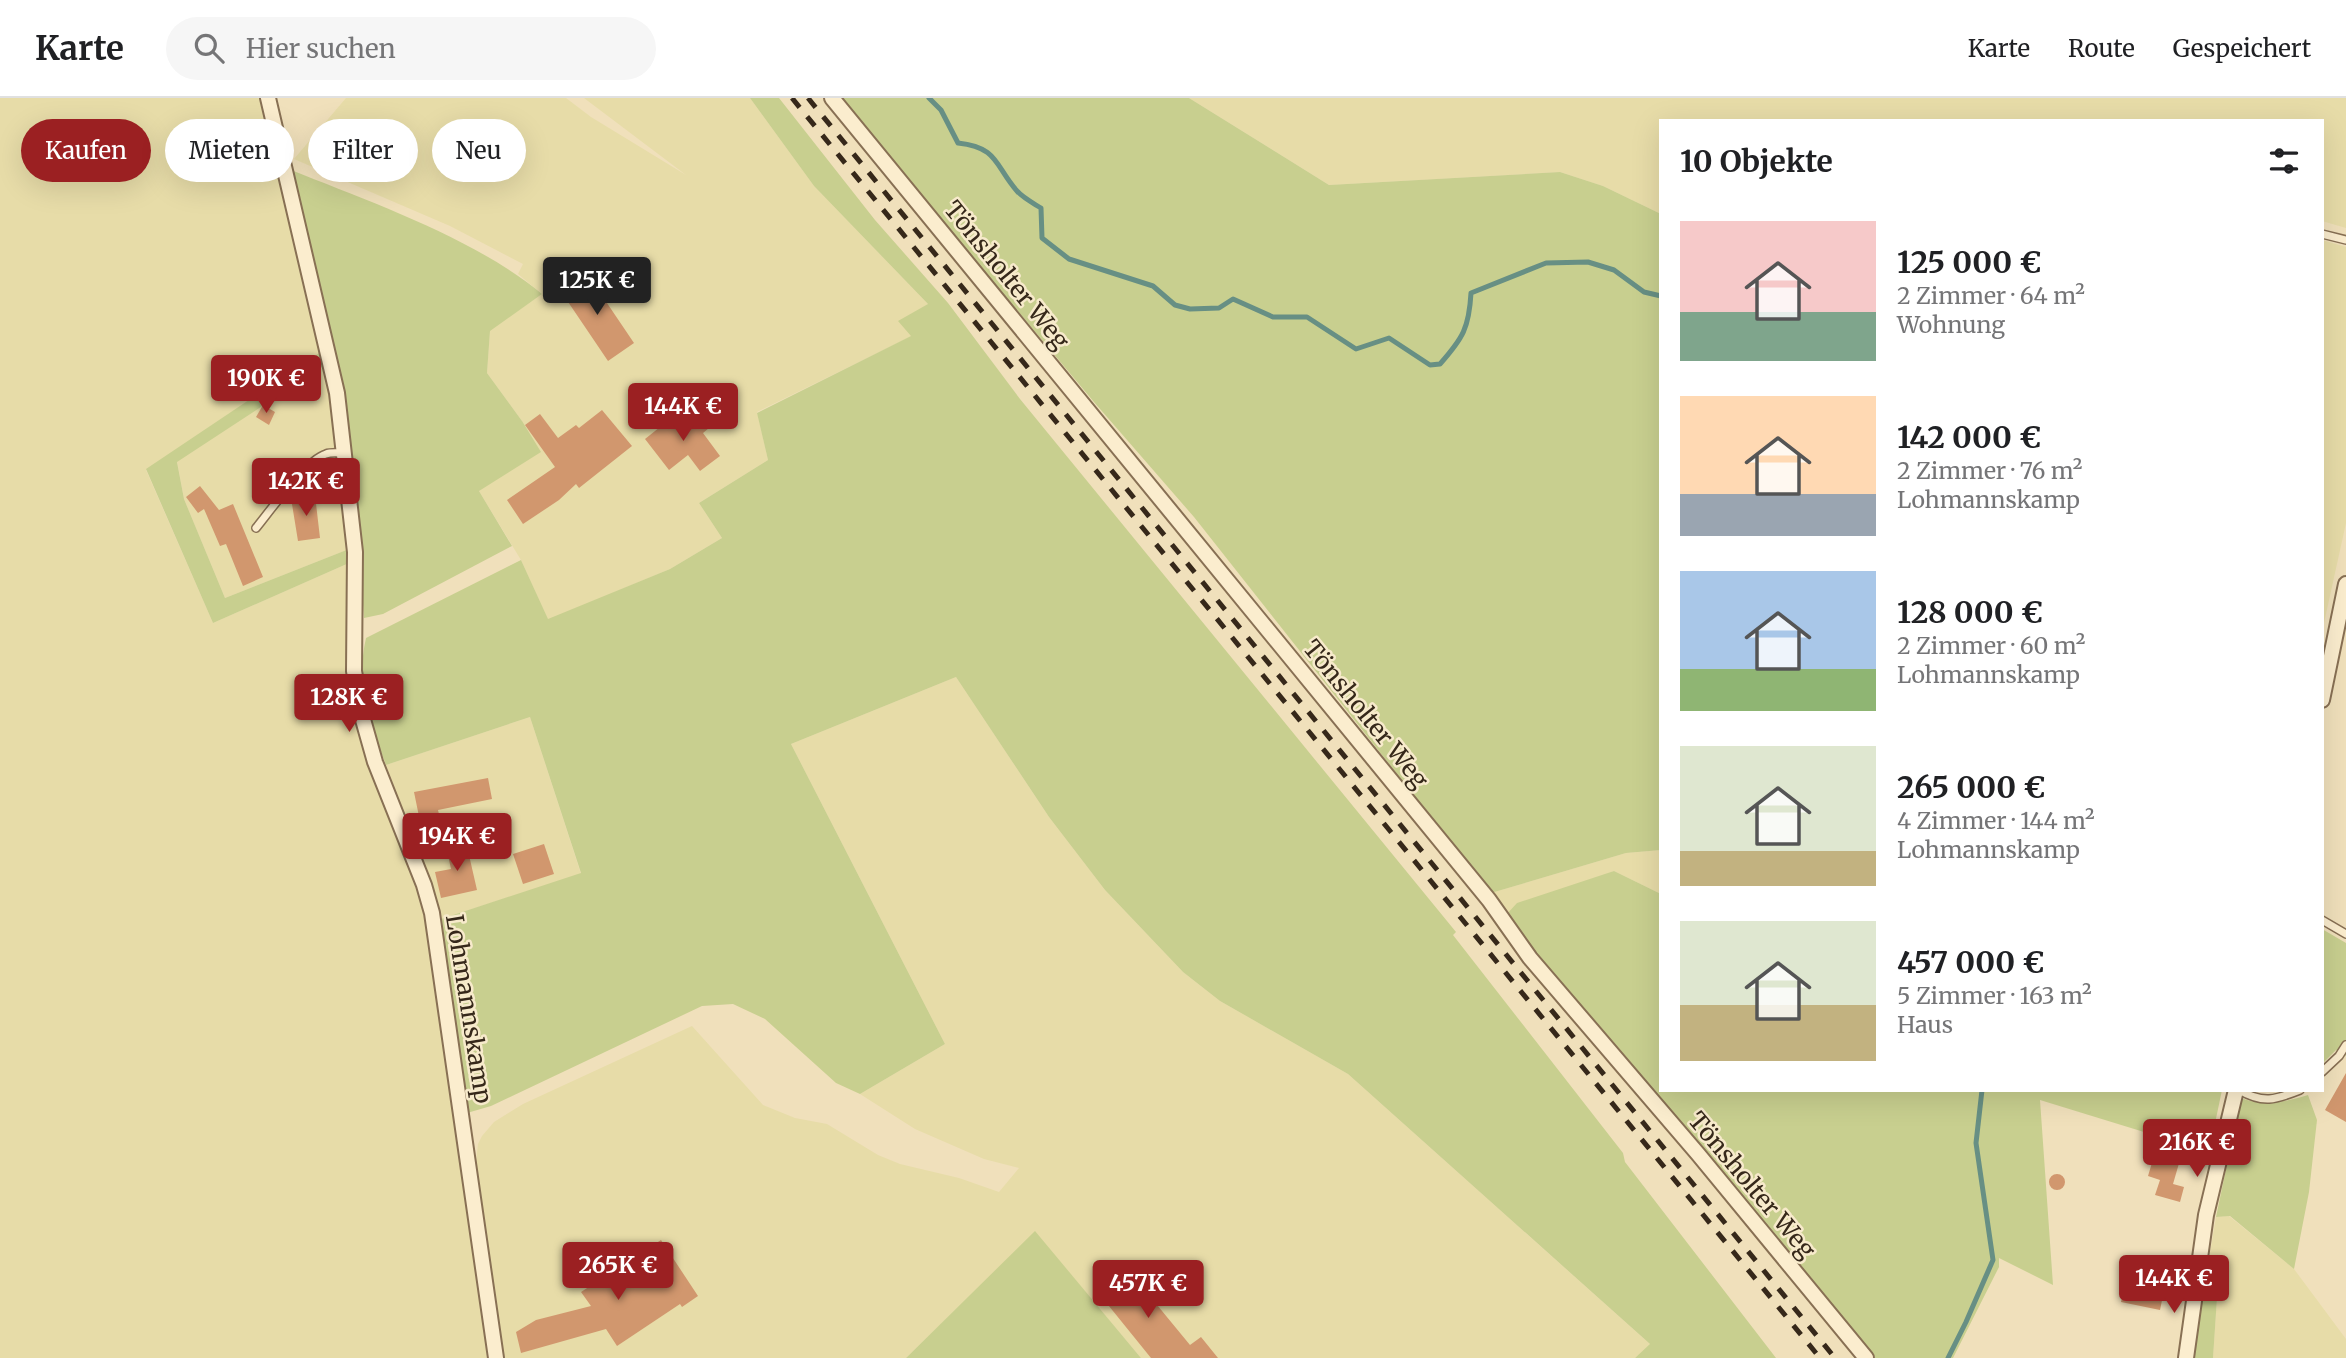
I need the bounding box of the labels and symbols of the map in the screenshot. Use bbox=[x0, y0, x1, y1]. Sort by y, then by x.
street label: Tönsholter Weg bbox=[938, 195, 1077, 356]
pin: 125K € bbox=[540, 258, 654, 317]
pin: 190K € bbox=[209, 356, 323, 415]
pin: 144K € bbox=[626, 384, 740, 443]
pin: 142K € bbox=[249, 458, 363, 518]
street label: Tönsholter Weg bbox=[1297, 634, 1436, 795]
pin: 128K € bbox=[292, 674, 406, 734]
pin: 194K € bbox=[400, 814, 514, 873]
street label: Lohmannskamp bbox=[439, 912, 499, 1106]
street label: Tönsholter Weg bbox=[1682, 1105, 1823, 1265]
pin: 216K € bbox=[2140, 1119, 2254, 1179]
pin: 265K € bbox=[561, 1242, 675, 1302]
pin: 144K € bbox=[2117, 1256, 2231, 1315]
pin: 457K € bbox=[1091, 1260, 1205, 1320]

